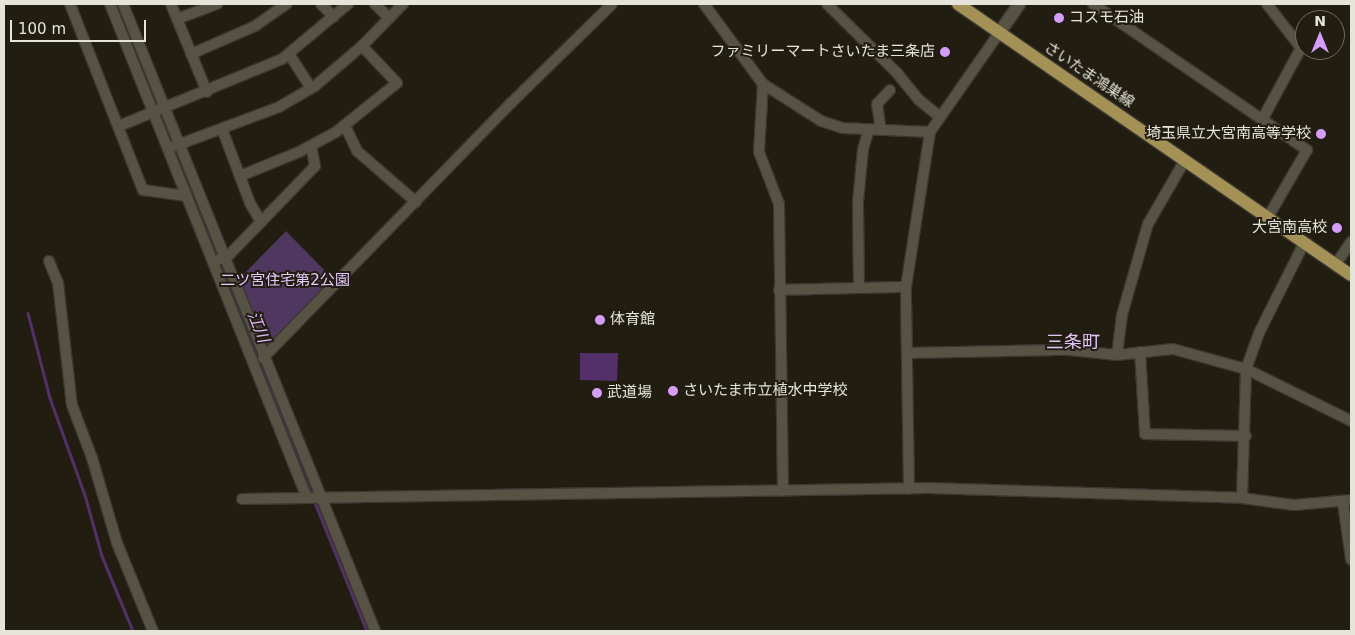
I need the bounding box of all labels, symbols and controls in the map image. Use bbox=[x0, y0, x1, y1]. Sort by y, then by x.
place label: コスモ石油 bbox=[1069, 9, 1144, 27]
scale bar bbox=[12, 10, 149, 42]
north arrow bbox=[1295, 10, 1345, 60]
marker: コスモ石油 bbox=[1053, 12, 1065, 24]
text: N bbox=[1314, 13, 1326, 29]
text: 100 m bbox=[18, 20, 66, 38]
street label: さいたま鴻巣線 bbox=[1040, 38, 1138, 112]
place label: ファミリーマートさいたま三条店 bbox=[710, 43, 935, 61]
marker: ファミリーマートさいたま三条店 bbox=[939, 46, 951, 58]
place label: 埼玉県立大宮南高等学校 bbox=[1146, 125, 1311, 143]
marker: 埼玉県立大宮南高等学校 bbox=[1315, 128, 1327, 140]
place label: 大宮南高校 bbox=[1252, 219, 1327, 237]
marker: 大宮南高校 bbox=[1331, 222, 1343, 234]
park label: 二ツ宮住宅第2公園 bbox=[220, 272, 350, 290]
water label: 江川 bbox=[243, 309, 273, 345]
place label: 体育館 bbox=[610, 311, 655, 329]
marker: 体育館 bbox=[594, 314, 606, 326]
district label: 三条町 bbox=[1046, 331, 1100, 353]
place label: さいたま市立植水中学校 bbox=[683, 382, 848, 400]
place label: 武道場 bbox=[607, 384, 652, 402]
marker: さいたま市立植水中学校 bbox=[667, 385, 679, 397]
marker: 武道場 bbox=[591, 387, 603, 399]

